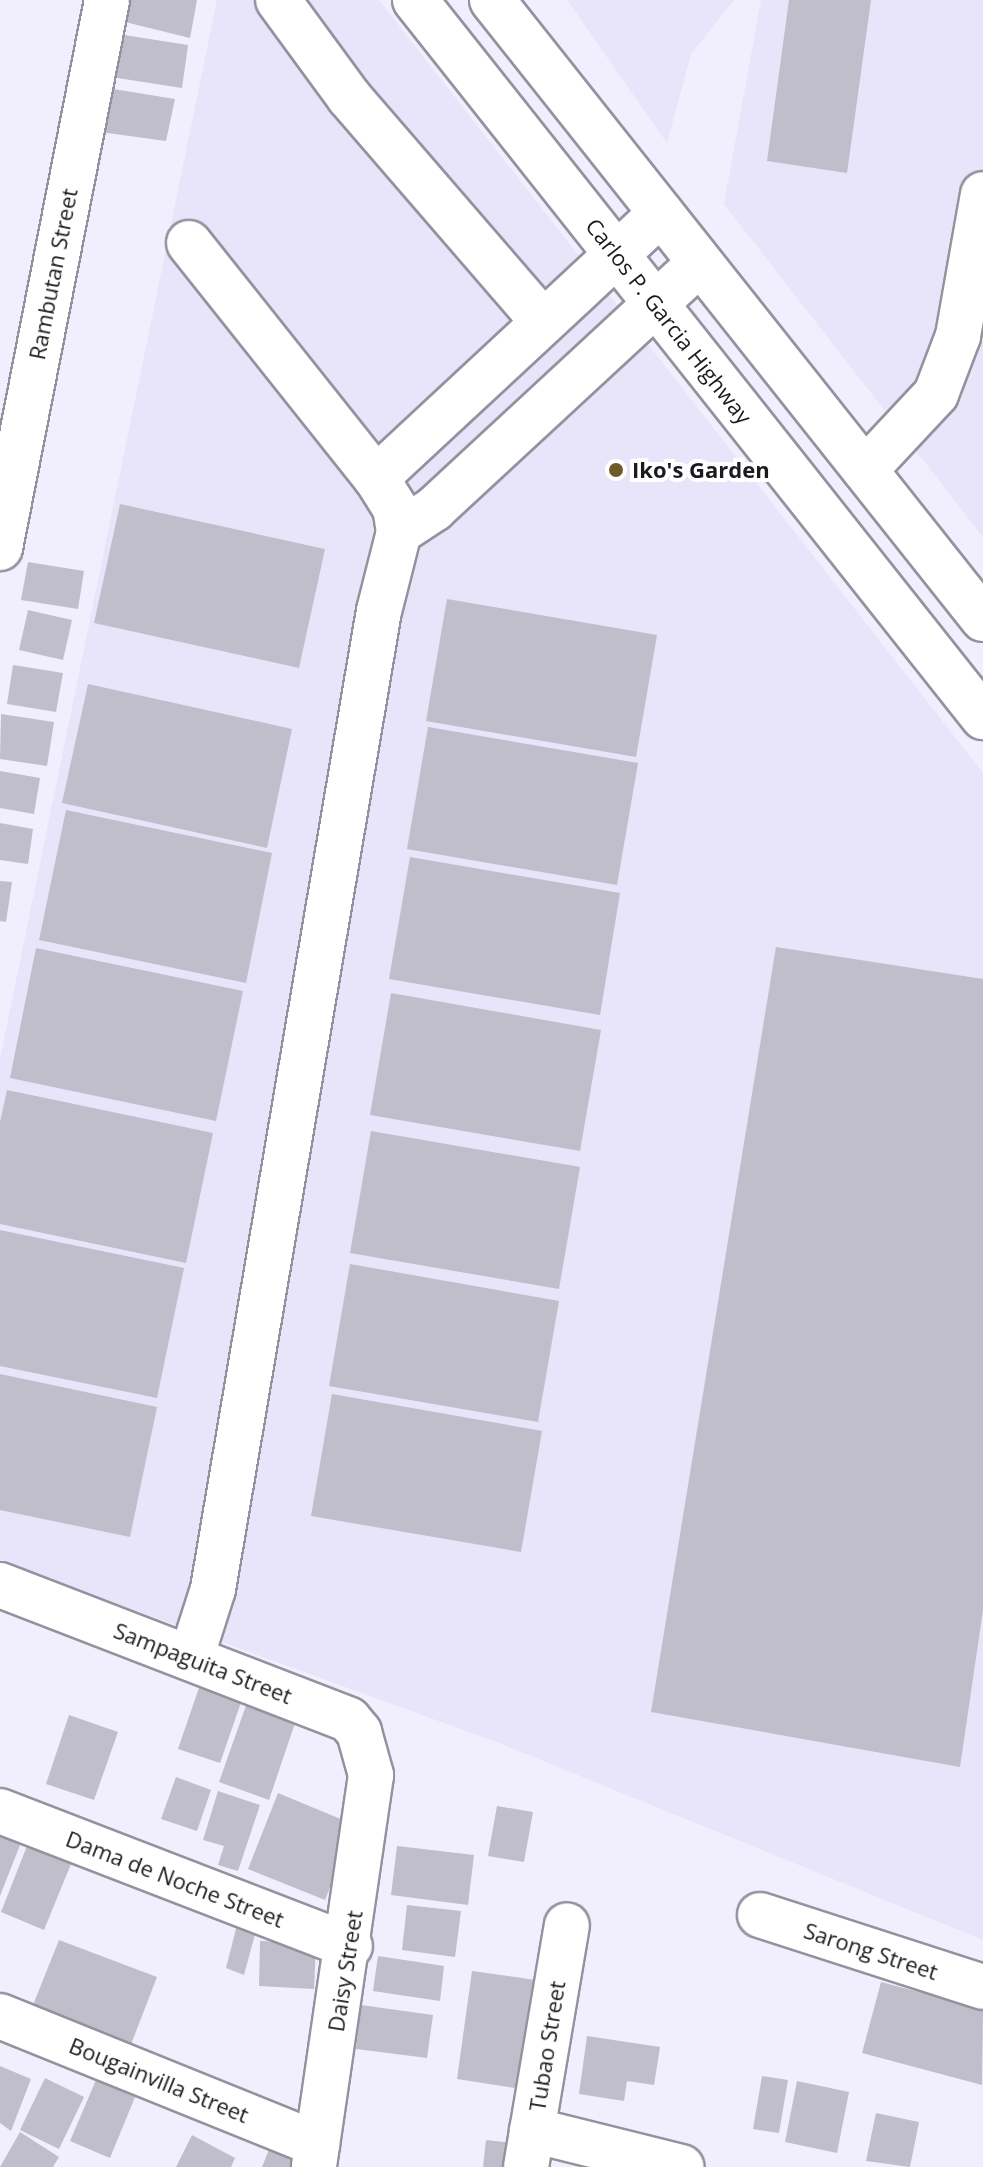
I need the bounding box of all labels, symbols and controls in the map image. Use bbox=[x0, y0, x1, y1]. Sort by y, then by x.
street label: Rambutan Street bbox=[23, 186, 83, 362]
street label: Carlos P. Garcia Highway bbox=[581, 213, 757, 429]
place label: Iko's Garden bbox=[632, 457, 770, 483]
marker: Iko's Garden bbox=[607, 461, 625, 479]
street label: Sampaguita Street bbox=[110, 1617, 296, 1709]
street label: Dama de Noche Street bbox=[62, 1825, 288, 1933]
street label: Daisy Street bbox=[322, 1908, 368, 2034]
street label: Sarong Street bbox=[801, 1917, 941, 1985]
street label: Tubao Street bbox=[524, 1979, 570, 2113]
street label: Bougainvilla Street bbox=[65, 2032, 253, 2128]

